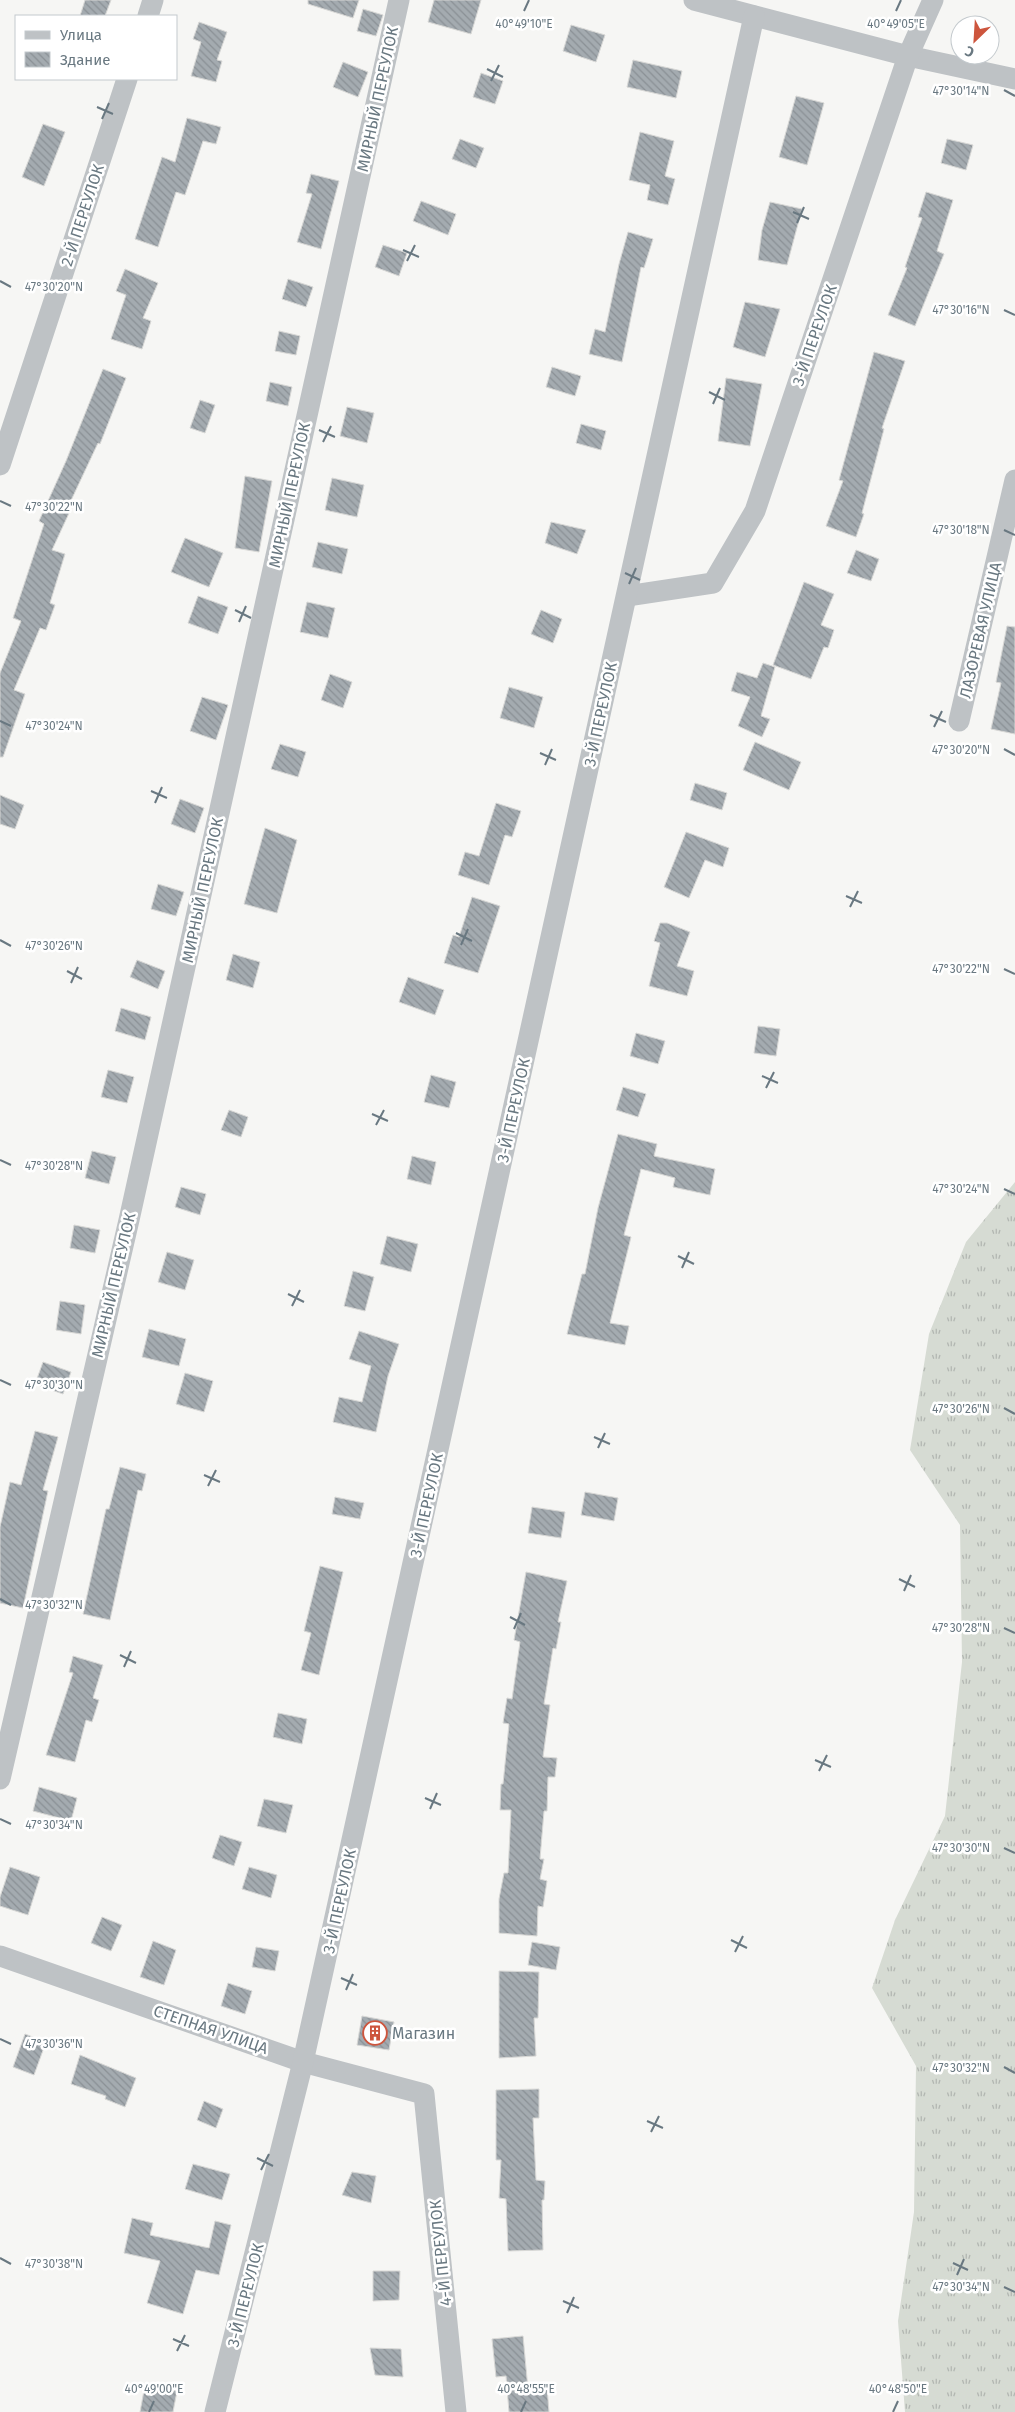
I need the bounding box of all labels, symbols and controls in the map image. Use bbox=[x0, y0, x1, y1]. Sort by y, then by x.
legend bbox=[15, 15, 178, 80]
north arrow bbox=[950, 15, 1000, 65]
text: 40°49'10"E bbox=[495, 17, 553, 31]
text: 40°49'05"E bbox=[867, 17, 925, 31]
street label: МИРНЫЙ ПЕРЕУЛОК bbox=[353, 24, 402, 174]
text: Улица bbox=[60, 26, 102, 44]
text: С bbox=[962, 42, 977, 61]
text: Здание bbox=[60, 51, 110, 69]
text: 47°30'14"N bbox=[933, 84, 989, 98]
street label: 2-Й ПЕРЕУЛОК bbox=[57, 161, 108, 269]
text: 47°30'20"N bbox=[25, 280, 83, 294]
street label: 3-Й ПЕРЕУЛОК bbox=[788, 281, 841, 388]
text: 47°30'16"N bbox=[932, 303, 990, 317]
street label: МИРНЫЙ ПЕРЕУЛОК bbox=[265, 420, 314, 570]
text: 47°30'22"N bbox=[25, 500, 83, 514]
text: 47°30'18"N bbox=[932, 523, 990, 537]
street label: ЛАЗОРЕВАЯ УЛИЦА bbox=[956, 559, 1006, 700]
street label: 3-Й ПЕРЕУЛОК bbox=[580, 660, 621, 768]
text: 47°30'24"N bbox=[25, 719, 83, 733]
text: 47°30'20"N bbox=[932, 743, 990, 757]
street label: МИРНЫЙ ПЕРЕУЛОК bbox=[178, 815, 227, 965]
text: 47°30'26"N bbox=[25, 939, 83, 953]
text: 47°30'22"N bbox=[932, 962, 990, 976]
street label: 3-Й ПЕРЕУЛОК bbox=[493, 1056, 534, 1164]
text: 47°30'28"N bbox=[25, 1159, 83, 1173]
text: 47°30'24"N bbox=[932, 1182, 990, 1196]
street label: МИРНЫЙ ПЕРЕУЛОК bbox=[88, 1210, 140, 1360]
text: 47°30'30"N bbox=[25, 1378, 83, 1392]
text: 47°30'26"N bbox=[932, 1402, 990, 1416]
street label: 3-Й ПЕРЕУЛОК bbox=[406, 1451, 447, 1559]
text: 47°30'32"N bbox=[25, 1598, 83, 1612]
text: 47°30'28"N bbox=[932, 1621, 990, 1635]
text: 47°30'34"N bbox=[25, 1818, 83, 1832]
text: 47°30'30"N bbox=[932, 1841, 990, 1855]
street label: 3-Й ПЕРЕУЛОК bbox=[319, 1847, 360, 1955]
street label: СТЕПНАЯ УЛИЦА bbox=[151, 2001, 271, 2058]
building icon: Магазин bbox=[362, 2020, 388, 2046]
place label: Магазин bbox=[392, 2024, 455, 2043]
text: 47°30'36"N bbox=[25, 2037, 83, 2051]
text: 47°30'32"N bbox=[932, 2061, 990, 2075]
street label: 4-Й ПЕРЕУЛОК bbox=[425, 2198, 456, 2307]
street label: 3-Й ПЕРЕУЛОК bbox=[223, 2241, 268, 2349]
text: 47°30'38"N bbox=[25, 2257, 83, 2271]
text: 47°30'34"N bbox=[932, 2280, 990, 2294]
text: 40°49'00"E bbox=[125, 2382, 183, 2396]
text: 40°48'55"E bbox=[497, 2382, 555, 2396]
text: 40°48'50"E bbox=[869, 2382, 927, 2396]

